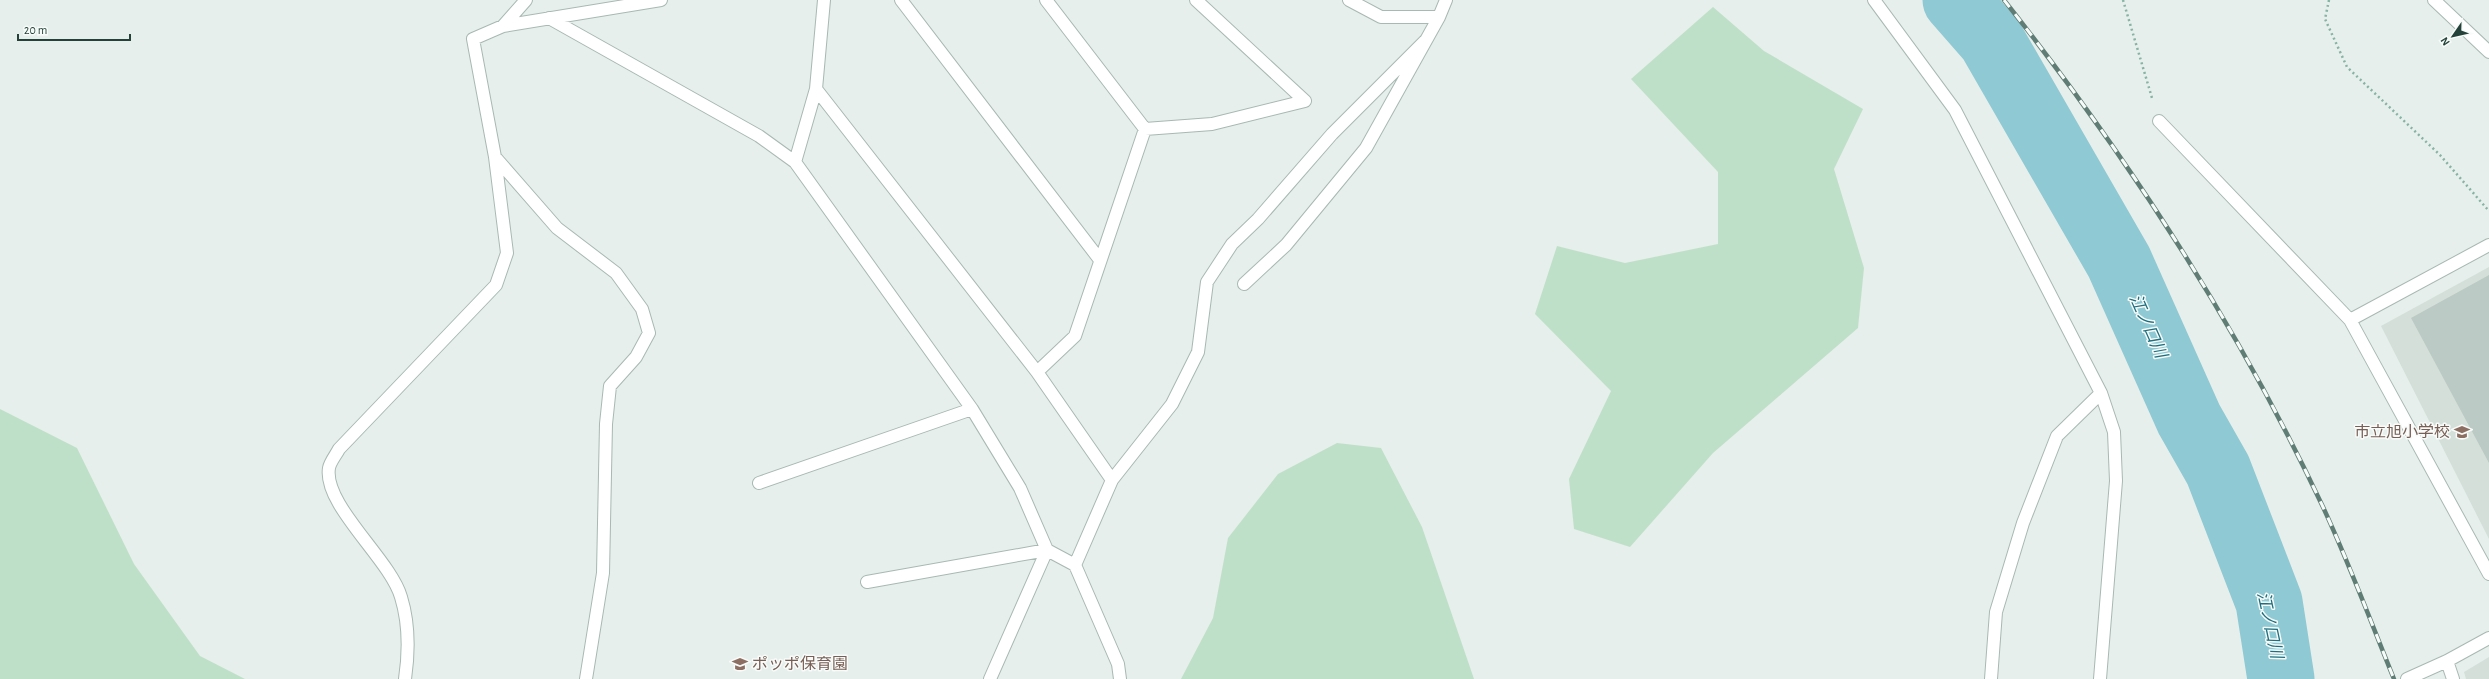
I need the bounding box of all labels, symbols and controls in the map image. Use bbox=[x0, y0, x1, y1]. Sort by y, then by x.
scale bar bbox=[18, 16, 130, 42]
north arrow bbox=[2433, 16, 2473, 56]
text: 20 m bbox=[24, 24, 47, 36]
text: N bbox=[2438, 35, 2452, 48]
water label: 江ノ口川 bbox=[2126, 291, 2171, 362]
place label: 市立旭小学校 bbox=[2354, 423, 2450, 440]
school or university icon: 市立旭小学校 bbox=[2453, 423, 2471, 441]
water label: 江ノ口川 bbox=[2255, 590, 2287, 662]
school or university icon: ポッポ保育園 bbox=[731, 655, 749, 673]
place label: ポッポ保育園 bbox=[752, 655, 848, 672]

